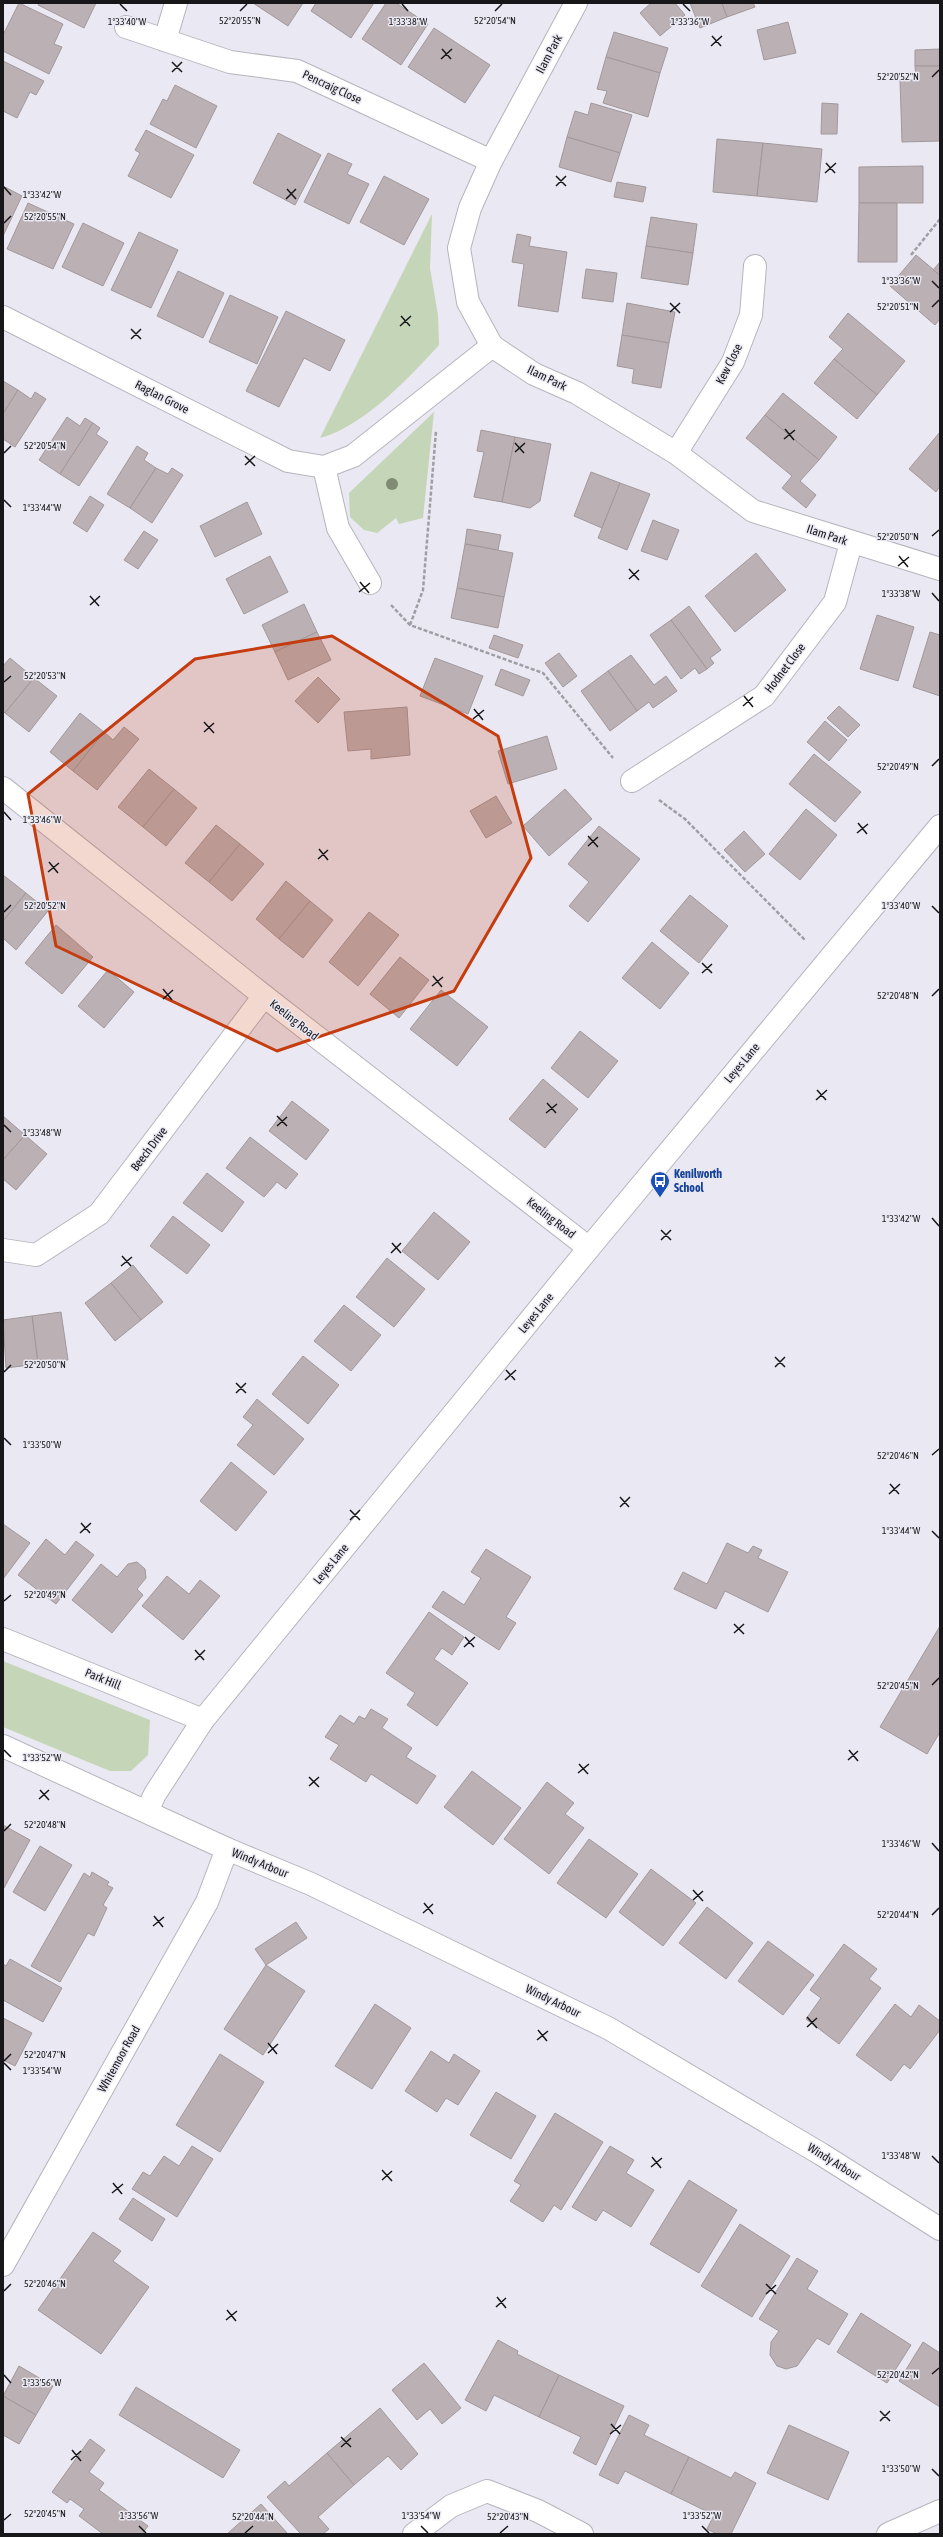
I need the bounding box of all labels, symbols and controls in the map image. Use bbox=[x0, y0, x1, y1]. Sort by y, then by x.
text: 52°20'55"N bbox=[219, 15, 261, 26]
text: 52°20'54"N bbox=[474, 15, 516, 26]
text: 1°33'40"W bbox=[108, 16, 147, 27]
text: 1°33'38"W bbox=[389, 16, 428, 27]
text: 1°33'36"W bbox=[671, 16, 710, 27]
street label: Ilam Park bbox=[533, 31, 565, 76]
street label: Pencraig Close bbox=[300, 67, 364, 107]
text: 52°20'52"N bbox=[877, 71, 919, 82]
text: 1°33'42"W bbox=[23, 189, 62, 200]
text: 52°20'55"N bbox=[24, 211, 66, 222]
text: 1°33'36"W bbox=[882, 275, 921, 286]
text: 52°20'51"N bbox=[877, 301, 919, 312]
street label: Kew Close bbox=[713, 341, 745, 387]
street label: Ilam Park bbox=[525, 362, 570, 394]
street label: Raglan Grove bbox=[133, 377, 191, 417]
text: 52°20'54"N bbox=[24, 440, 66, 451]
text: 1°33'44"W bbox=[23, 502, 62, 513]
street label: Ilam Park bbox=[805, 522, 850, 548]
text: 52°20'50"N bbox=[877, 531, 919, 542]
text: 1°33'38"W bbox=[882, 588, 921, 599]
street label: Hodnet Close bbox=[762, 640, 808, 696]
text: 52°20'53"N bbox=[24, 670, 66, 681]
text: 52°20'49"N bbox=[877, 761, 919, 772]
text: 1°33'46"W bbox=[23, 814, 62, 825]
text: 52°20'52"N bbox=[24, 900, 66, 911]
text: 1°33'40"W bbox=[882, 900, 921, 911]
text: 52°20'48"N bbox=[877, 990, 919, 1001]
street label: Keeling Road bbox=[267, 997, 321, 1043]
street label: Leyes Lane bbox=[721, 1040, 763, 1086]
street label: Beech Drive bbox=[128, 1124, 170, 1174]
text: 1°33'48"W bbox=[23, 1127, 62, 1138]
place label: Kenilworth School bbox=[674, 1167, 722, 1195]
bus stop icon: Kenilworth School bbox=[649, 1170, 671, 1198]
street label: Keeling Road bbox=[524, 1195, 578, 1241]
text: 1°33'42"W bbox=[882, 1213, 921, 1224]
street label: Leyes Lane bbox=[516, 1290, 556, 1336]
text: 52°20'50"N bbox=[24, 1359, 66, 1370]
text: 1°33'50"W bbox=[23, 1439, 62, 1450]
text: 52°20'46"N bbox=[877, 1450, 919, 1461]
text: 1°33'44"W bbox=[882, 1525, 921, 1536]
street label: Leyes Lane bbox=[311, 1541, 351, 1587]
text: 52°20'49"N bbox=[24, 1589, 66, 1600]
street label: Park Hill bbox=[83, 1665, 124, 1693]
text: 52°20'45"N bbox=[877, 1680, 919, 1691]
text: 1°33'52"W bbox=[23, 1752, 62, 1763]
text: 52°20'48"N bbox=[24, 1819, 66, 1830]
text: 1°33'46"W bbox=[882, 1838, 921, 1849]
street label: Windy Arbour bbox=[230, 1845, 291, 1881]
text: 52°20'44"N bbox=[877, 1909, 919, 1920]
street label: Windy Arbour bbox=[523, 1982, 583, 2021]
street label: Whitemoor Road bbox=[95, 2023, 143, 2095]
text: 52°20'47"N bbox=[24, 2049, 66, 2060]
text: 1°33'54"W bbox=[23, 2065, 62, 2076]
street label: Windy Arbour bbox=[805, 2140, 863, 2184]
text: 1°33'48"W bbox=[882, 2150, 921, 2161]
text: 52°20'46"N bbox=[24, 2278, 66, 2289]
text: 52°20'42"N bbox=[877, 2369, 919, 2380]
text: 1°33'56"W bbox=[23, 2377, 62, 2388]
text: 1°33'50"W bbox=[882, 2463, 921, 2474]
text: 52°20'45"N bbox=[24, 2508, 66, 2519]
text: 1°33'56"W bbox=[120, 2510, 159, 2521]
text: 1°33'54"W bbox=[402, 2510, 441, 2521]
text: 1°33'52"W bbox=[683, 2510, 722, 2521]
text: 52°20'44"N bbox=[232, 2511, 274, 2522]
text: 52°20'43"N bbox=[487, 2511, 529, 2522]

